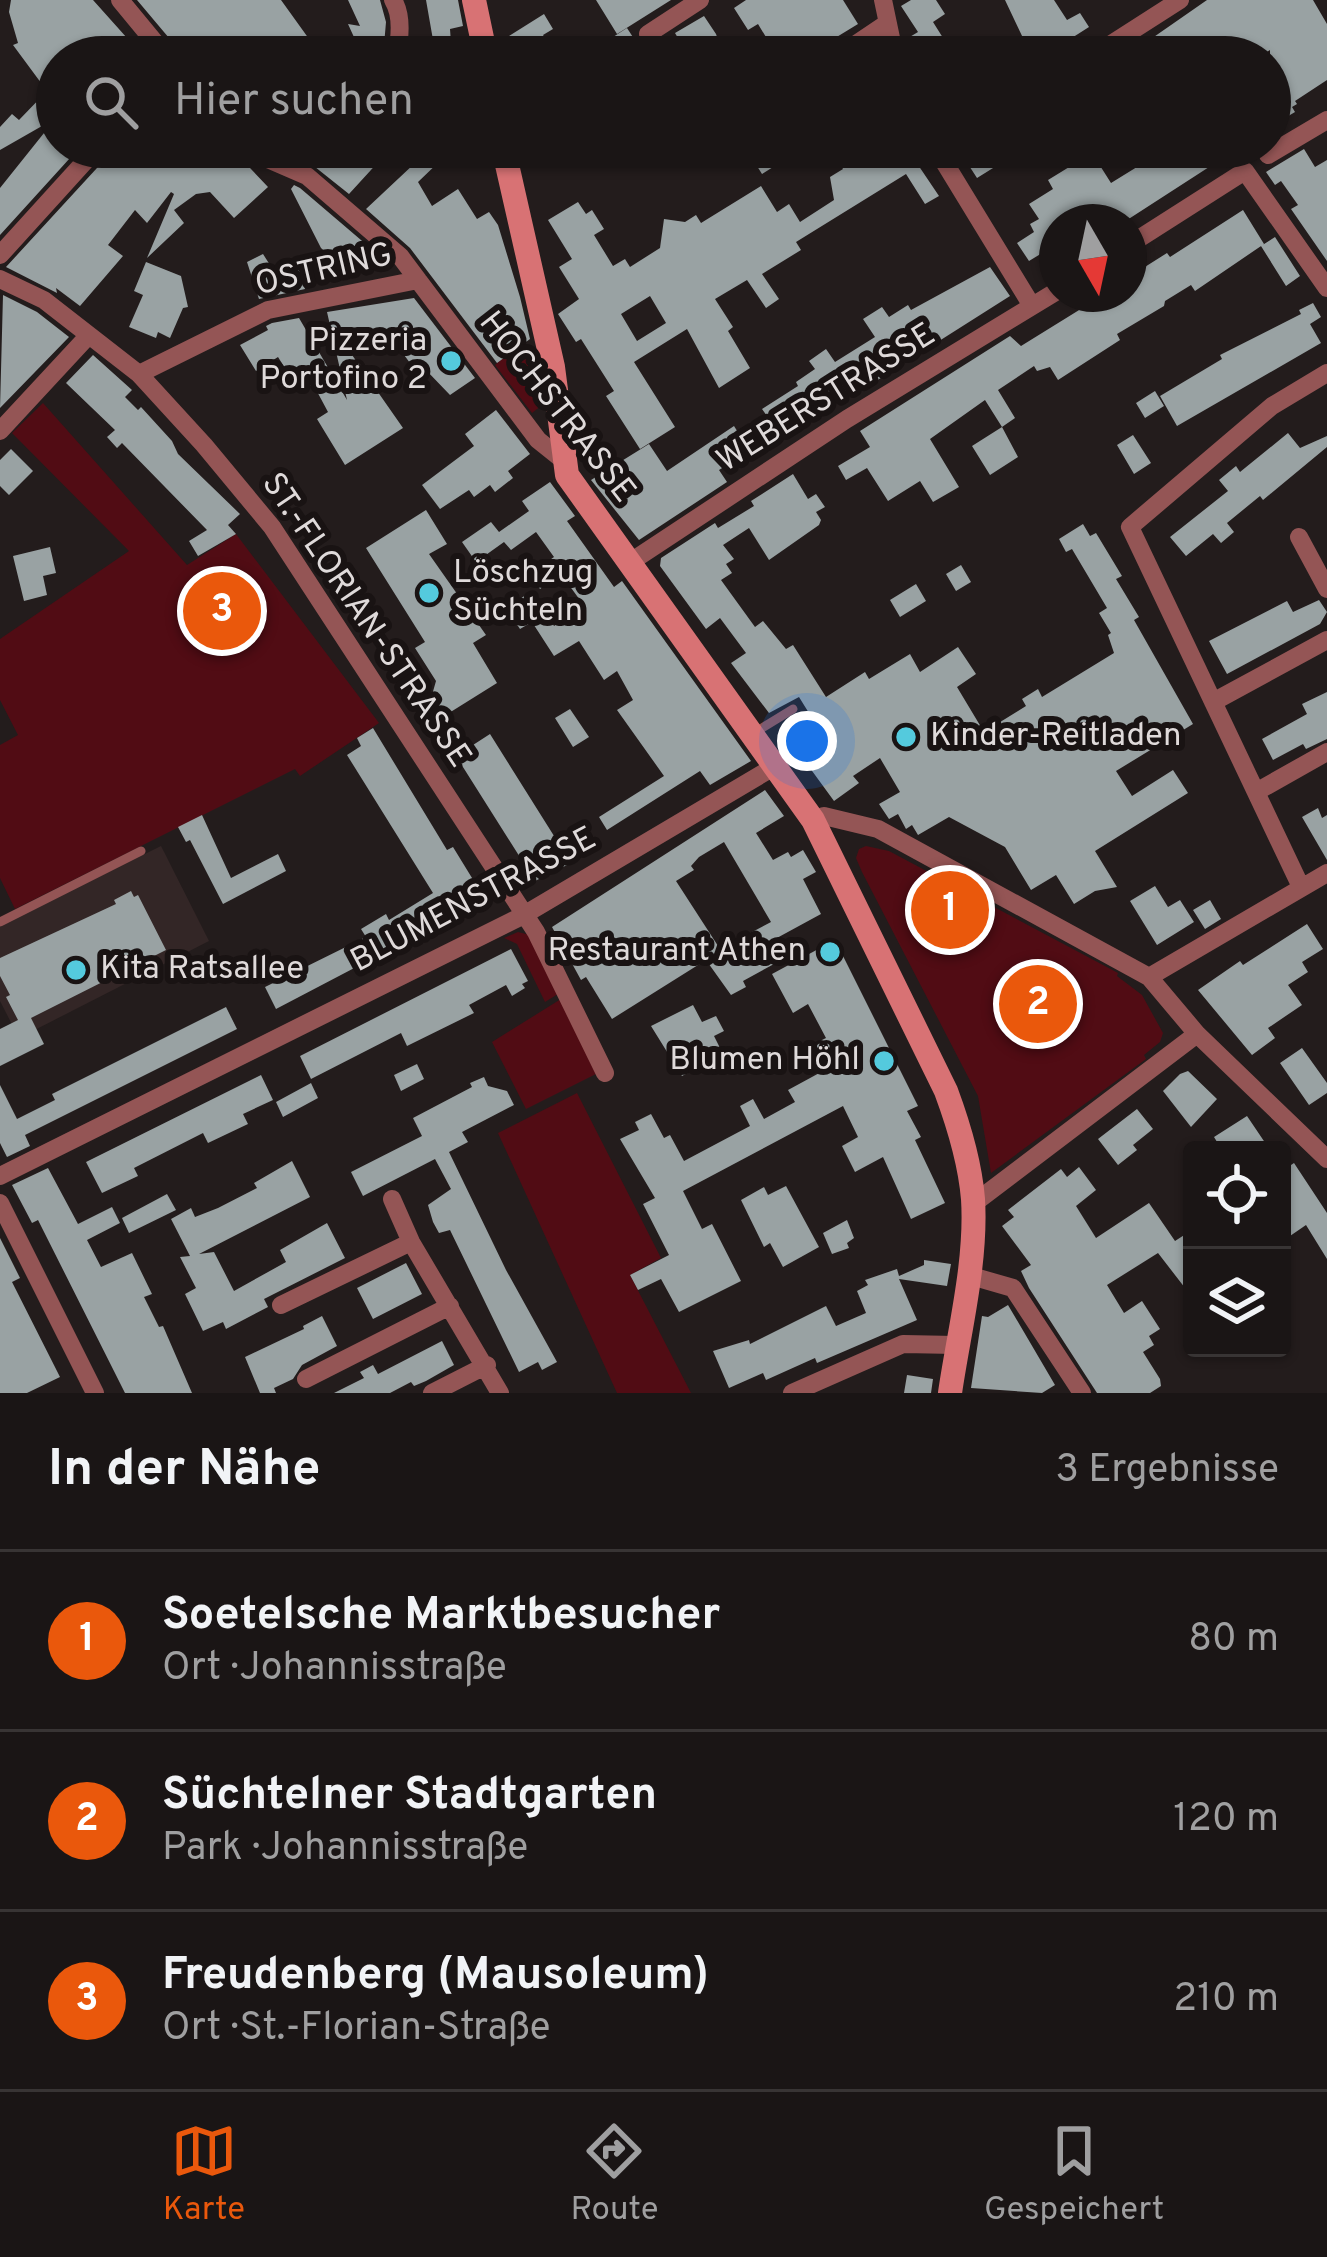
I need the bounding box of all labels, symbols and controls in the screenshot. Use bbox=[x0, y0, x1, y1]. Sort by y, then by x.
search box bbox=[36, 36, 1291, 168]
icon: search bbox=[78, 69, 144, 135]
text: Hier suchen bbox=[174, 74, 414, 131]
north arrow bbox=[1039, 204, 1147, 312]
street label: OSTRING bbox=[251, 235, 397, 307]
street label: HOCHSTRASSE bbox=[468, 304, 644, 512]
street label: WEBERSTRASSE bbox=[710, 315, 944, 483]
place label: Pizzeria Portofino 2 bbox=[259, 321, 427, 401]
marker: Pizzeria Portofino 2 bbox=[438, 348, 464, 374]
street label: ST.-FLORIAN-STRASSE bbox=[251, 466, 479, 776]
place label: Löschzug Süchteln bbox=[453, 553, 593, 633]
pin: 3 bbox=[183, 566, 261, 656]
marker: Löschzug Süchteln bbox=[416, 580, 442, 606]
your location bbox=[777, 711, 837, 771]
place label: Kinder-Reitladen bbox=[930, 716, 1182, 758]
marker: Kinder-Reitladen bbox=[893, 724, 919, 750]
street label: BLUMENSTRASSE bbox=[344, 819, 604, 983]
pin: 1 bbox=[911, 865, 989, 955]
place label: Restaurant Athen bbox=[548, 931, 806, 973]
marker: Restaurant Athen bbox=[817, 939, 843, 965]
place label: Kita Ratsallee bbox=[100, 949, 304, 991]
marker: Kita Ratsallee bbox=[63, 957, 89, 983]
pin: 2 bbox=[999, 959, 1077, 1049]
place label: Blumen Höhl bbox=[669, 1040, 860, 1082]
marker: Blumen Höhl bbox=[871, 1048, 897, 1074]
map controls bbox=[1183, 1141, 1291, 1357]
button: locate bbox=[1183, 1141, 1291, 1249]
button: layers bbox=[1183, 1249, 1291, 1357]
text: In der Nähe bbox=[48, 1439, 320, 1504]
text: 3 Ergebnisse bbox=[1055, 1447, 1279, 1496]
text: Soetelsche Marktbesucher bbox=[162, 1588, 720, 1645]
text: 1 bbox=[79, 1616, 95, 1665]
text: 80 m bbox=[1188, 1616, 1279, 1665]
text: Ort · Johannisstraße bbox=[162, 1645, 507, 1694]
text: Süchtelner Stadtgarten bbox=[162, 1768, 657, 1825]
text: 2 bbox=[75, 1796, 99, 1845]
text: 120 m bbox=[1173, 1796, 1279, 1845]
text: Park · Johannisstraße bbox=[162, 1825, 528, 1874]
text: Freudenberg (Mausoleum) bbox=[162, 1948, 709, 2005]
text: 3 bbox=[75, 1976, 99, 2025]
text: 210 m bbox=[1173, 1976, 1279, 2025]
text: Ort · St.-Florian-Straße bbox=[162, 2005, 550, 2054]
tab: Karte bbox=[163, 2118, 245, 2232]
tab: Route bbox=[570, 2118, 658, 2232]
tab: Gespeichert bbox=[984, 2118, 1164, 2232]

